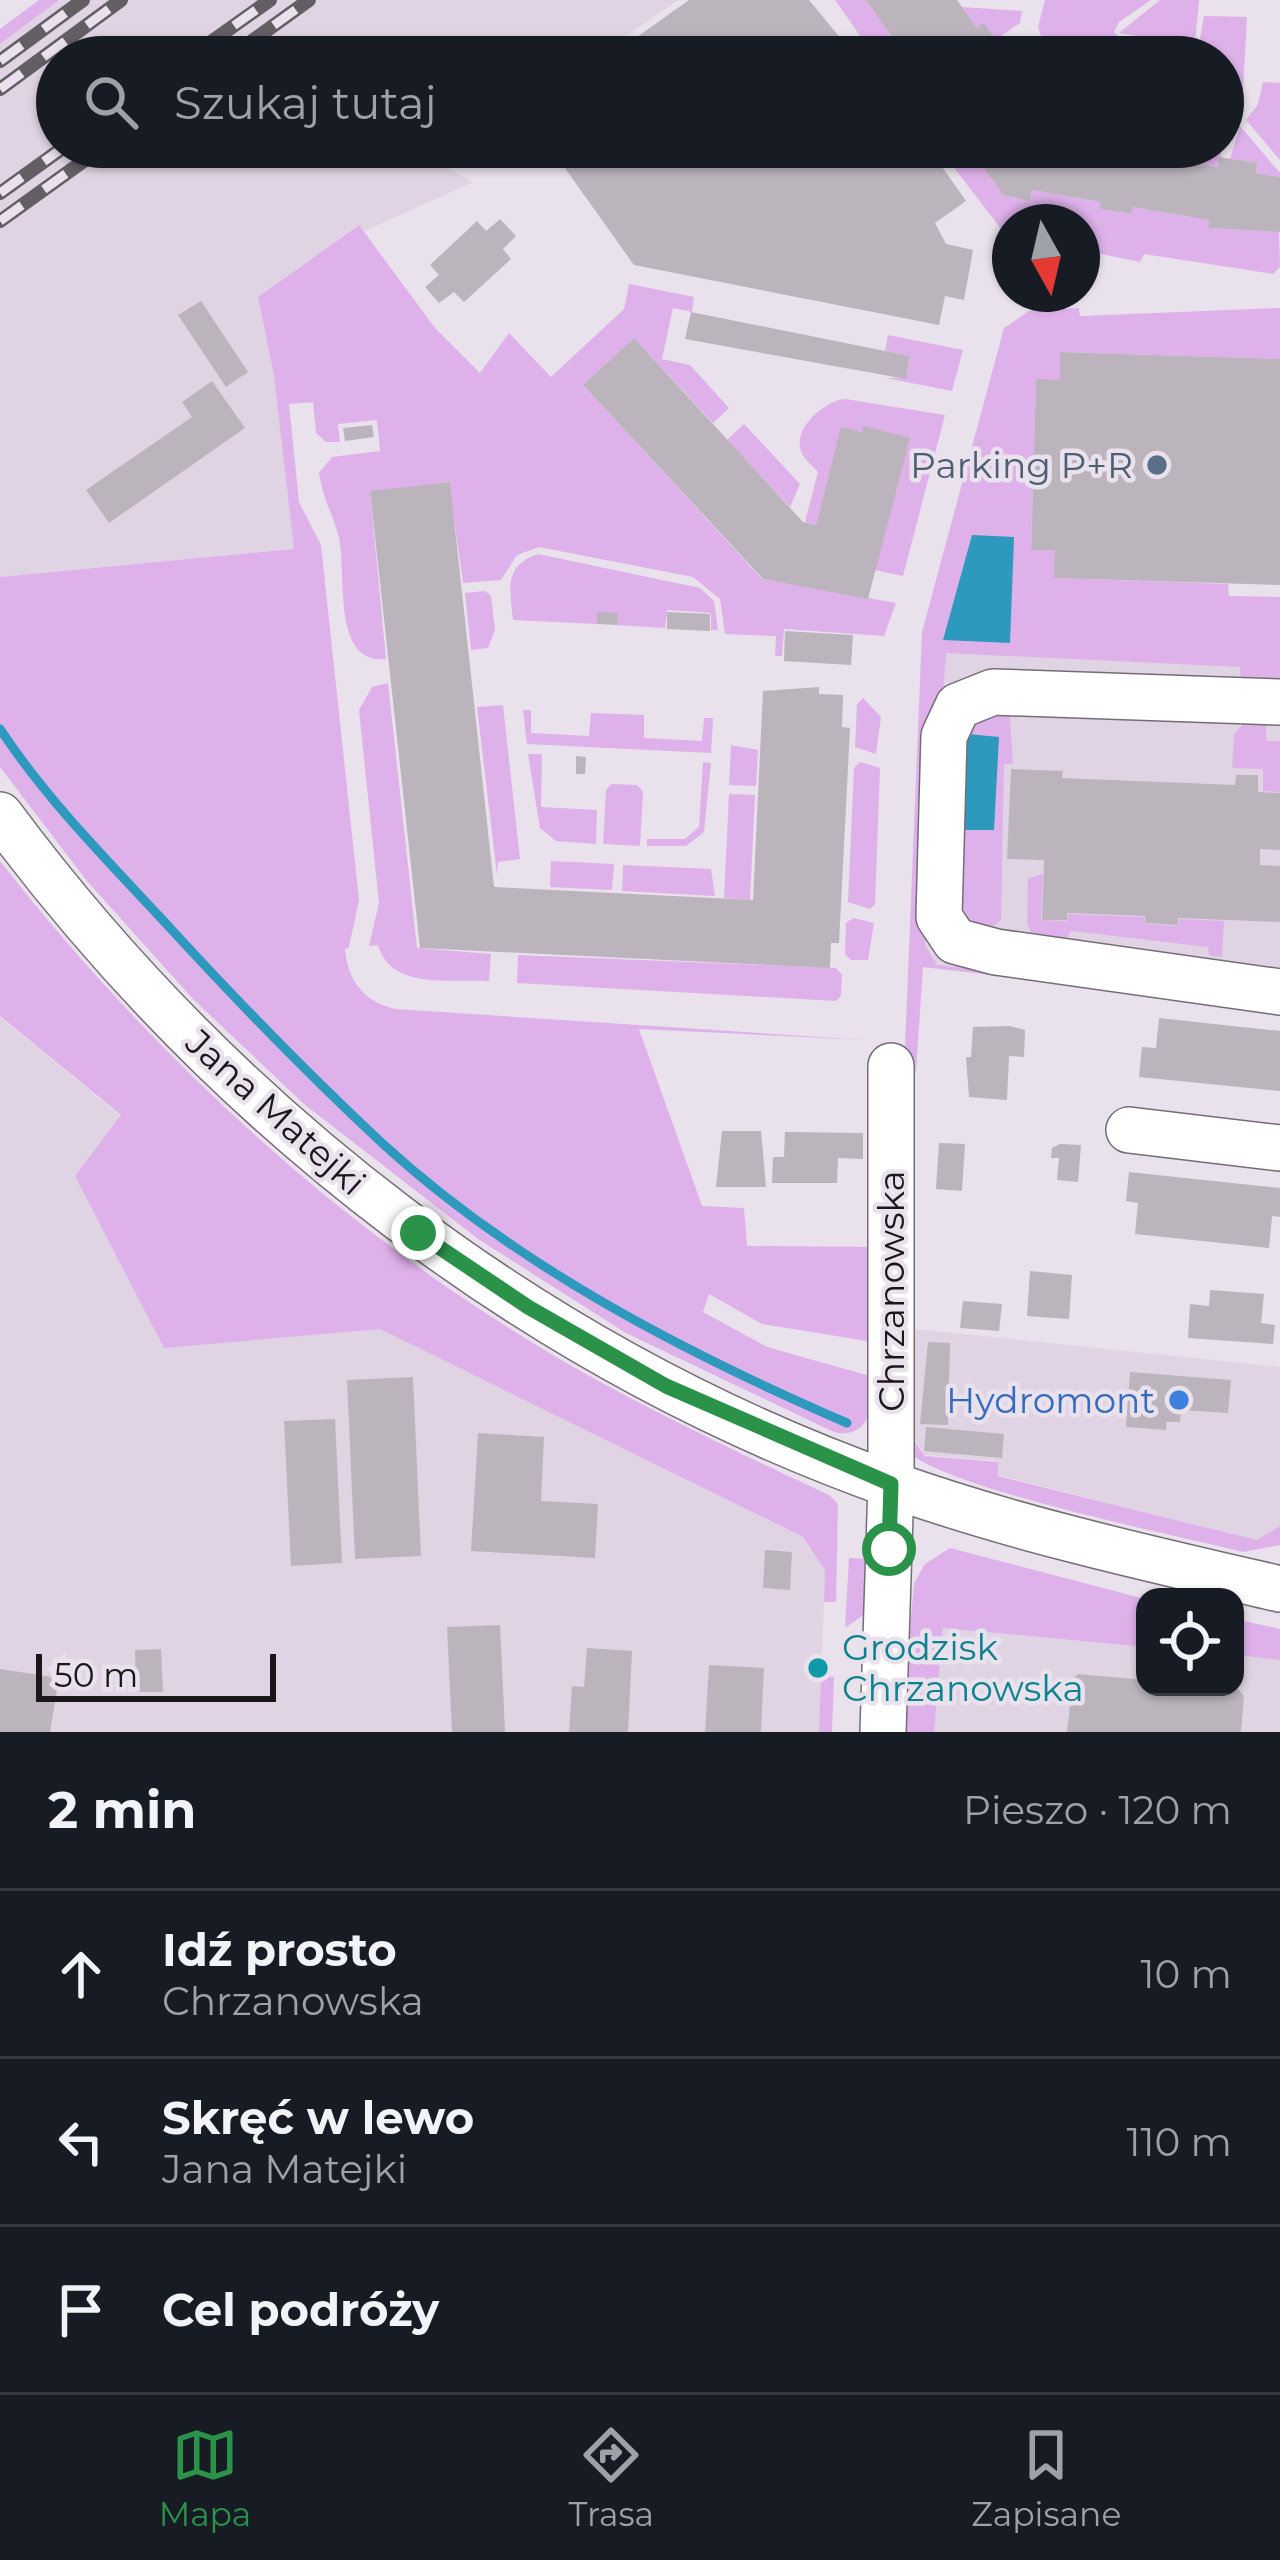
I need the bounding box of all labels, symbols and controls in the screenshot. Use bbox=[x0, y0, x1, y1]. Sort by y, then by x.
search box bbox=[36, 36, 1244, 168]
icon: search bbox=[78, 69, 144, 135]
text: Szukaj tutaj bbox=[174, 75, 437, 130]
north arrow bbox=[992, 204, 1100, 312]
place label: Parking P+R bbox=[910, 443, 1133, 487]
marker: Parking P+R bbox=[1144, 452, 1170, 478]
street label: Jana Matejki bbox=[176, 1019, 375, 1204]
street label: Chrzanowska bbox=[869, 1170, 913, 1412]
route end bbox=[391, 1206, 445, 1260]
place label: Hydromont bbox=[946, 1378, 1155, 1422]
marker: Hydromont bbox=[1166, 1387, 1192, 1413]
route start bbox=[862, 1522, 916, 1576]
map controls bbox=[1136, 1588, 1244, 1696]
button: locate bbox=[1136, 1588, 1244, 1696]
place label: Grodzisk Chrzanowska bbox=[842, 1625, 1084, 1710]
scale bar bbox=[36, 1648, 276, 1701]
text: 50 m bbox=[54, 1655, 138, 1695]
marker: Grodzisk Chrzanowska bbox=[805, 1655, 831, 1681]
text: 2 min bbox=[48, 1779, 197, 1841]
text: Pieszo · 120 m bbox=[963, 1786, 1232, 1834]
text: Idź prosto bbox=[162, 1922, 397, 1977]
icon: ahead bbox=[48, 1941, 114, 2007]
text: 10 m bbox=[1141, 1950, 1232, 1998]
text: Chrzanowska bbox=[162, 1977, 424, 2025]
text: Skręć w lewo bbox=[162, 2090, 474, 2145]
icon: left bbox=[48, 2109, 114, 2175]
text: 110 m bbox=[1126, 2118, 1232, 2166]
text: Jana Matejki bbox=[162, 2145, 407, 2193]
icon: arrive bbox=[48, 2277, 114, 2343]
text: Cel podróży bbox=[162, 2282, 439, 2337]
tab: Mapa bbox=[159, 2422, 251, 2534]
tab: Trasa bbox=[569, 2422, 654, 2534]
tab: Zapisane bbox=[971, 2422, 1121, 2534]

